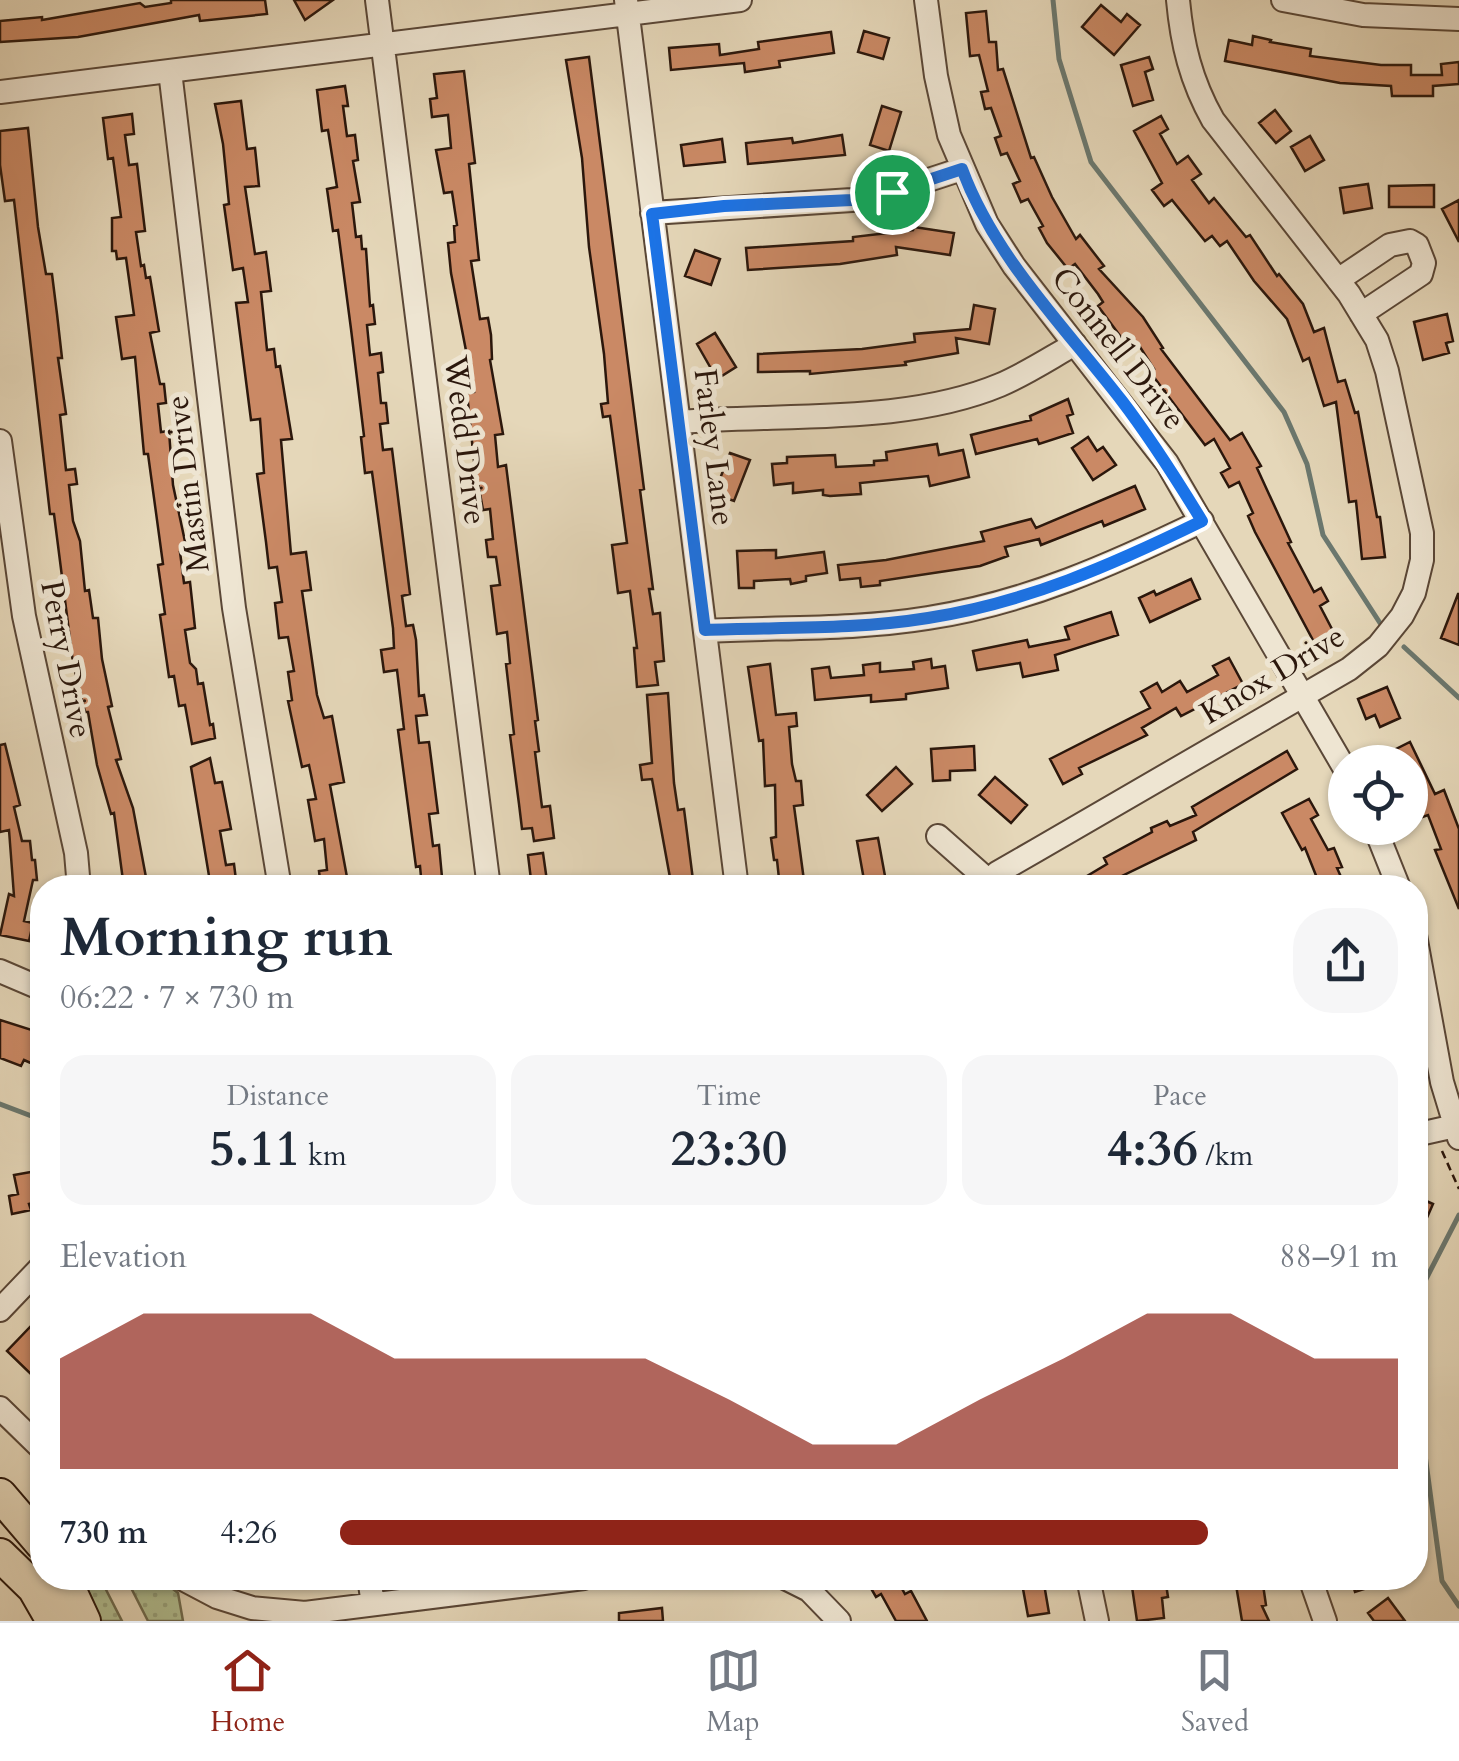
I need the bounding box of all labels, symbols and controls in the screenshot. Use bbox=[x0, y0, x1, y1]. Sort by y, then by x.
pin bbox=[850, 150, 935, 235]
icon: arrive bbox=[865, 165, 920, 220]
street label: Connell Drive bbox=[1041, 258, 1196, 439]
street label: Wedd Drive bbox=[433, 352, 497, 527]
street label: Farley Lane bbox=[683, 366, 745, 528]
street label: Mastin Drive bbox=[155, 393, 221, 575]
street label: Perry Drive bbox=[29, 577, 103, 742]
street label: Knox Drive bbox=[1192, 614, 1353, 735]
map controls bbox=[1328, 745, 1428, 845]
button: locate bbox=[1328, 745, 1428, 845]
text: Morning run bbox=[60, 901, 393, 975]
button: share bbox=[1293, 908, 1398, 1013]
text: 06:22 · 7 × 730 m bbox=[60, 976, 294, 1020]
text: Distance bbox=[227, 1077, 329, 1115]
text: Time bbox=[697, 1077, 761, 1115]
text: Pace bbox=[1153, 1077, 1207, 1115]
text: 5.11 bbox=[209, 1115, 301, 1183]
text: 23:30 bbox=[671, 1115, 787, 1183]
text: 4:36 bbox=[1107, 1115, 1198, 1183]
text: km bbox=[301, 1137, 347, 1175]
text: /km bbox=[1198, 1137, 1253, 1175]
text: Elevation bbox=[60, 1235, 187, 1279]
text: 88–91 m bbox=[1279, 1235, 1398, 1279]
text: 730 m bbox=[60, 1511, 147, 1555]
text: 4:26 bbox=[220, 1511, 277, 1555]
tab: Home bbox=[210, 1643, 285, 1741]
tab: Map bbox=[706, 1643, 761, 1741]
tab: Saved bbox=[1181, 1643, 1249, 1741]

